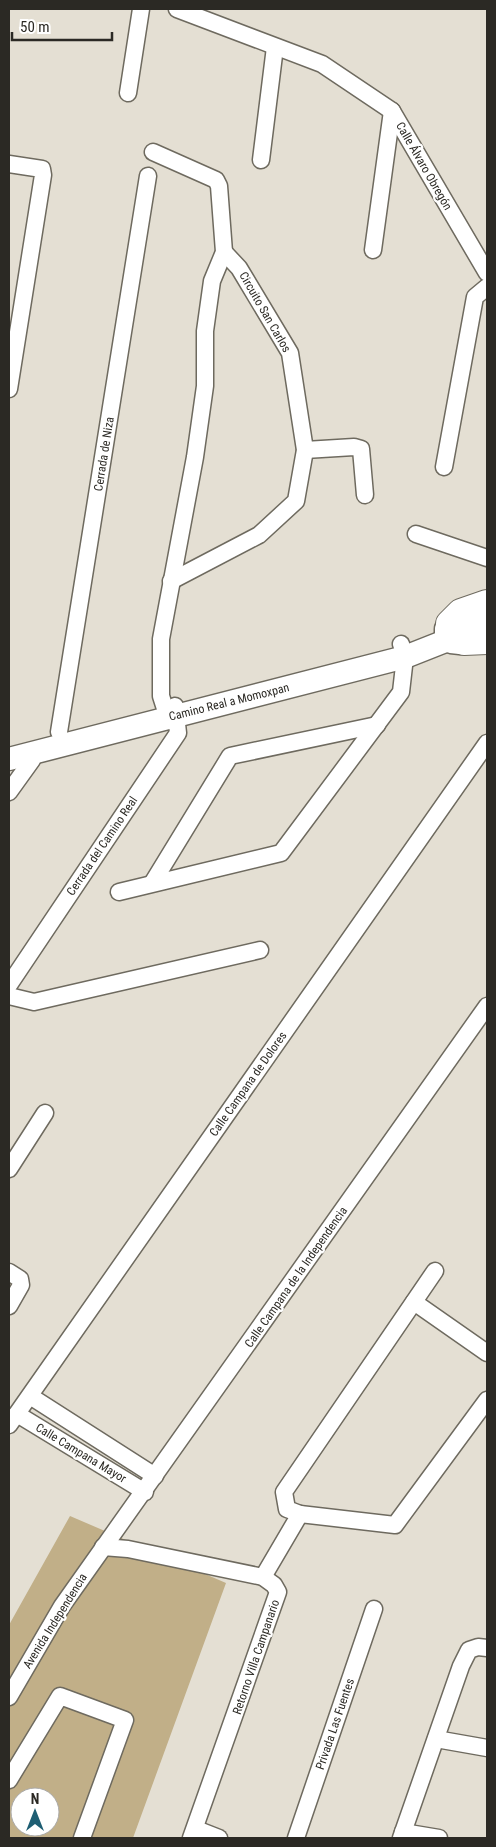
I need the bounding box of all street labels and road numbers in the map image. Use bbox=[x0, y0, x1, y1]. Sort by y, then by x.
street label: Calle Álvaro Obregón bbox=[393, 119, 456, 213]
street label: Circuito San Carlos bbox=[236, 269, 294, 355]
street label: Cerrada de Niza bbox=[91, 415, 117, 492]
street label: Camino Real a Momoxpan bbox=[167, 680, 291, 724]
street label: Cerrada del Camino Real bbox=[64, 794, 140, 898]
street label: Calle Campana de Dolores bbox=[207, 1029, 289, 1139]
street label: Calle Campana de la Independencia bbox=[242, 1204, 350, 1350]
street label: Calle Campana Mayor bbox=[33, 1420, 129, 1486]
street label: Avenida Independencia bbox=[20, 1571, 90, 1671]
street label: Retorno Villa Campanario bbox=[230, 1598, 282, 1716]
street label: Privada Las Fuentes bbox=[313, 1677, 357, 1771]

